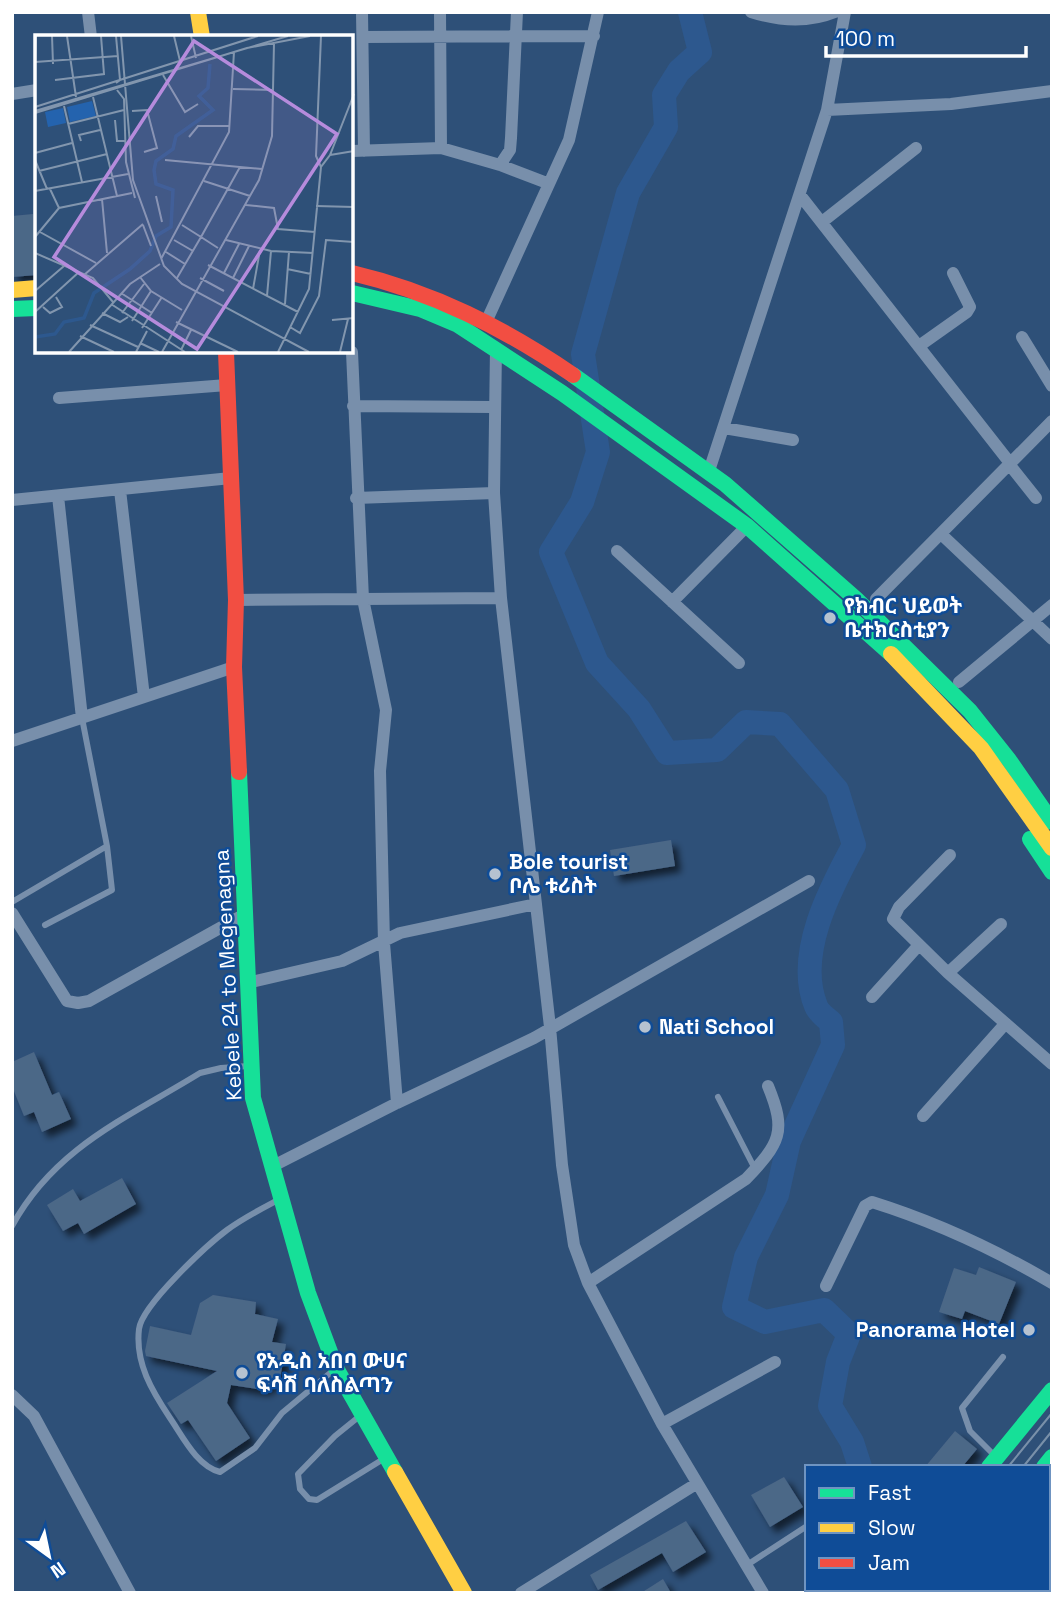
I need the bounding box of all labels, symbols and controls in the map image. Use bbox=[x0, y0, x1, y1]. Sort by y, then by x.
scale bar bbox=[826, 14, 1026, 58]
text: 100 m bbox=[836, 25, 895, 52]
inset map bbox=[35, 35, 354, 354]
place label: የክብር ህይወት ቤተክርስቲያን bbox=[844, 592, 962, 643]
marker: የክብር ህይወት ቤተክርስቲያን bbox=[822, 610, 838, 626]
place label: Bole tourist ቦሌ ቱሪስት bbox=[509, 848, 628, 899]
street label: Kebele 24 to Megenagna bbox=[207, 849, 248, 1101]
marker: Bole tourist ቦሌ ቱሪስት bbox=[487, 866, 503, 882]
place label: Nati School bbox=[659, 1013, 774, 1040]
marker: Nati School bbox=[637, 1019, 653, 1035]
place label: Panorama Hotel bbox=[856, 1316, 1015, 1343]
marker: Panorama Hotel bbox=[1021, 1322, 1037, 1338]
place label: የአዲስ አበባ ውሀና ፍሳሽ ባለስልጣን bbox=[256, 1347, 408, 1398]
marker: የአዲስ አበባ ውሀና ፍሳሽ ባለስልጣን bbox=[234, 1365, 250, 1381]
legend bbox=[805, 1465, 1050, 1591]
text: Fast bbox=[868, 1479, 912, 1506]
text: Slow bbox=[868, 1514, 916, 1541]
north arrow bbox=[14, 1521, 84, 1591]
text: Jam bbox=[868, 1549, 910, 1576]
text: N bbox=[46, 1556, 70, 1584]

